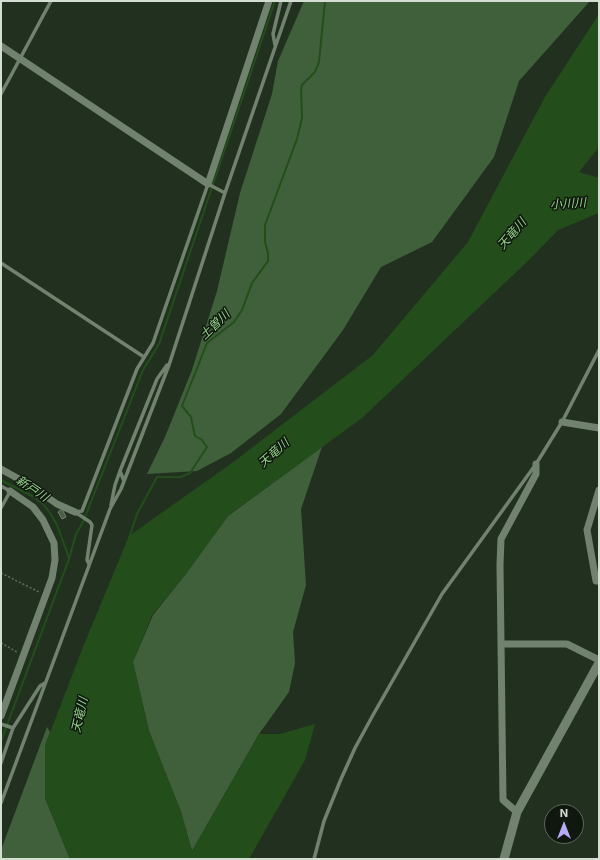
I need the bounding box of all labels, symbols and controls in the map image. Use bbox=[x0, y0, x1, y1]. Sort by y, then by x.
water label: 小川川 bbox=[550, 196, 586, 212]
water label: 天竜川 bbox=[495, 216, 529, 252]
water label: 土曽川 bbox=[197, 307, 233, 343]
water label: 天竜川 bbox=[256, 436, 292, 470]
water label: 新戸川 bbox=[13, 473, 51, 505]
water label: 天竜川 bbox=[69, 696, 91, 734]
north arrow bbox=[544, 804, 584, 844]
text: N bbox=[560, 806, 568, 820]

